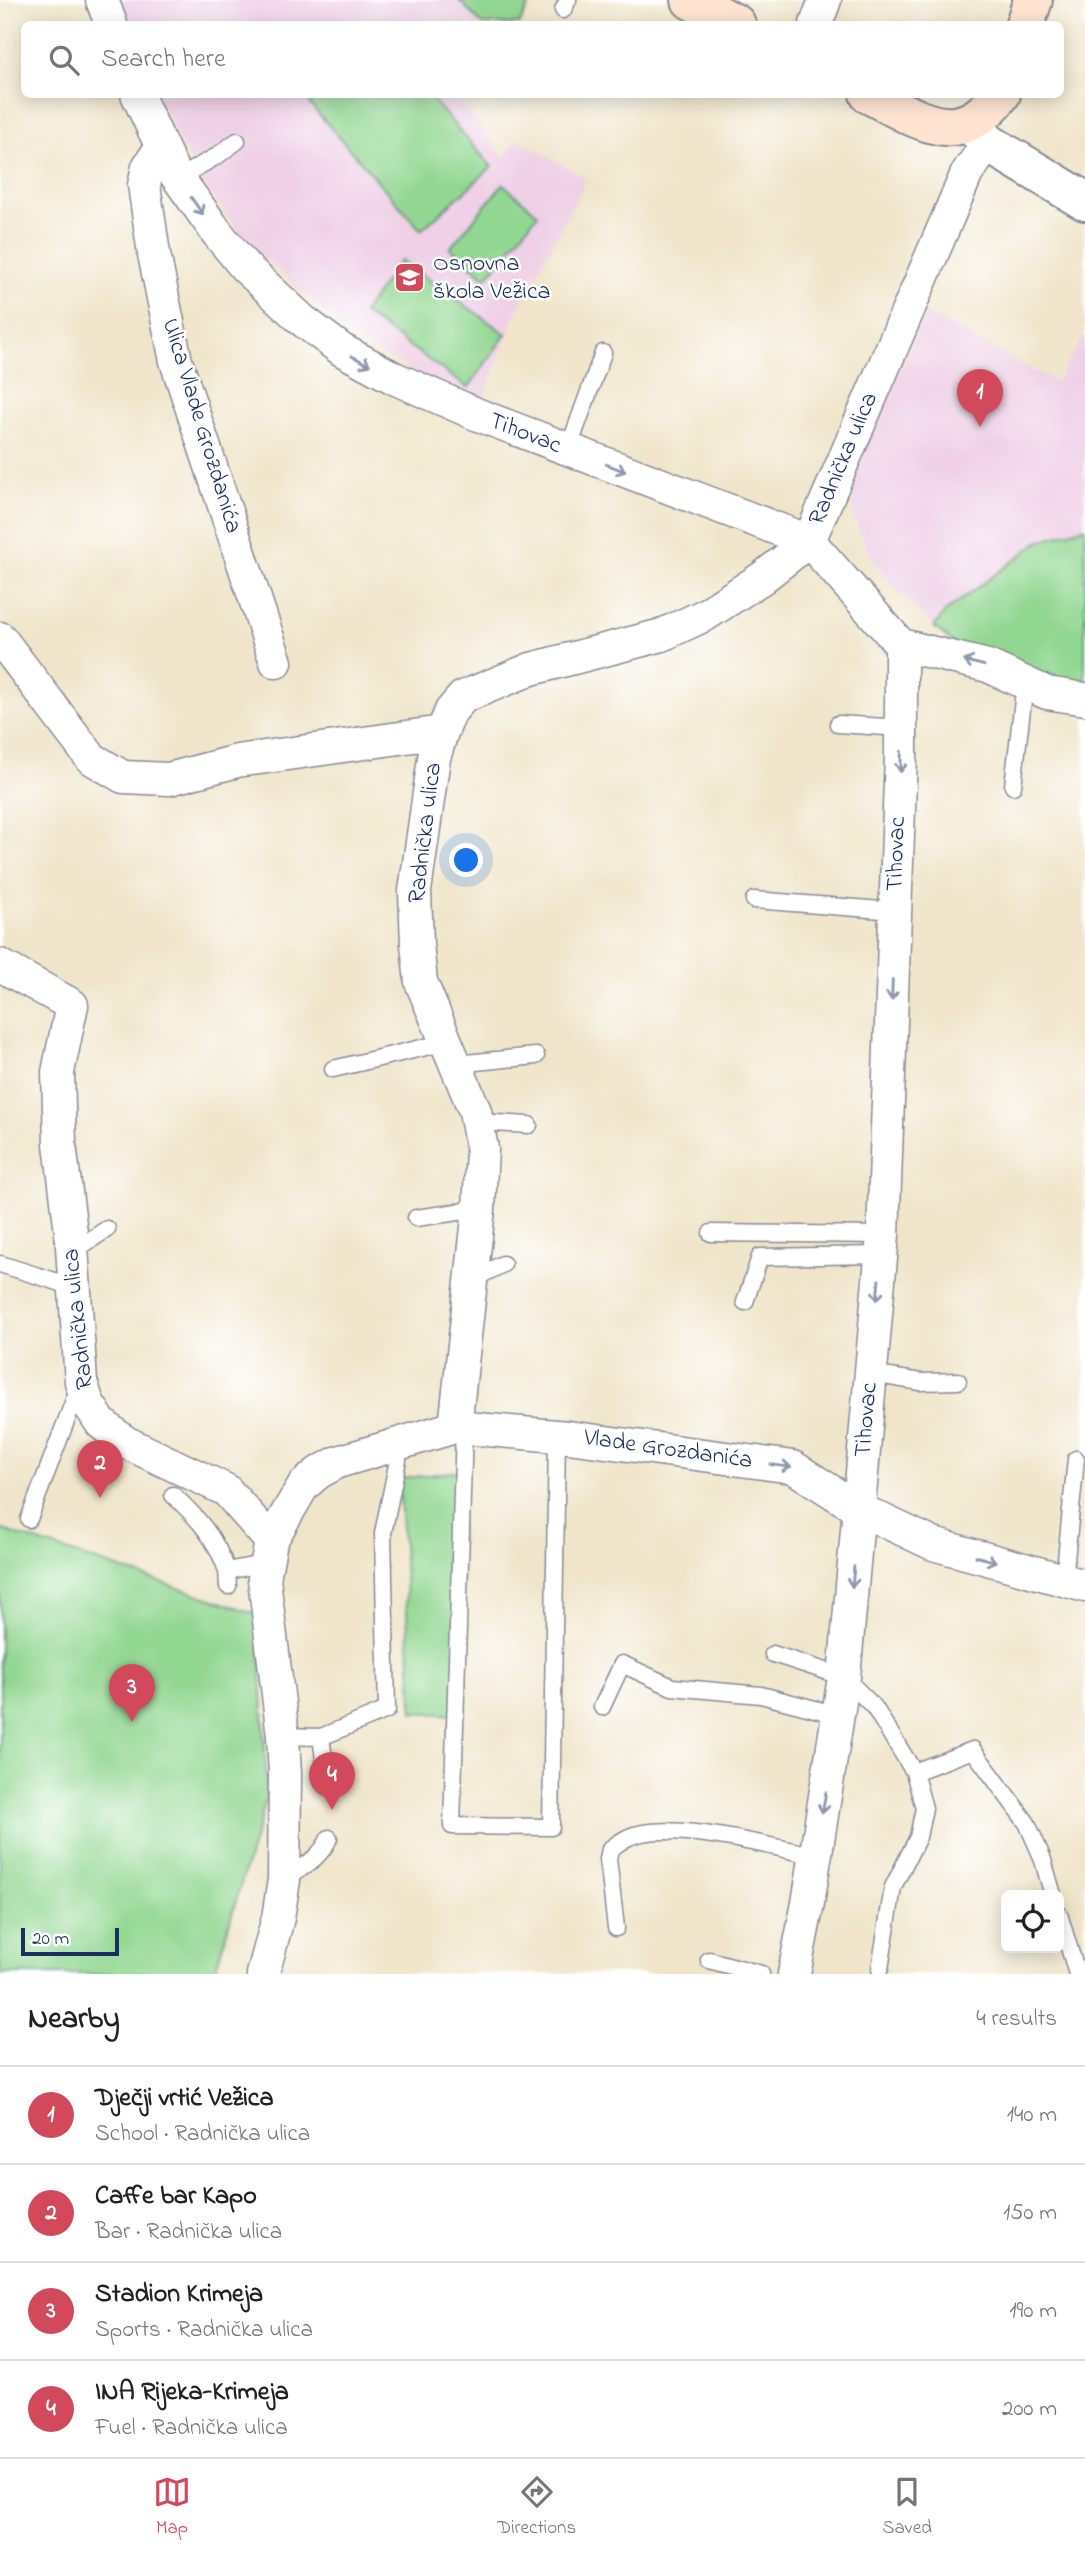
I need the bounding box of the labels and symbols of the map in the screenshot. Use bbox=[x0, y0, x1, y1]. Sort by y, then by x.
one-way arrow bbox=[190, 196, 204, 215]
place label: Osnovna škola Vežica bbox=[433, 247, 551, 310]
school or university icon: Osnovna škola Vežica bbox=[393, 261, 427, 295]
street label: Ulica Vlade Grozdanića bbox=[152, 314, 250, 538]
one-way arrow bbox=[350, 354, 371, 368]
pin: 1 bbox=[957, 369, 1003, 427]
street label: Radnička ulica bbox=[800, 387, 888, 531]
street label: Tihovac bbox=[484, 404, 567, 464]
one-way arrow bbox=[604, 463, 626, 476]
one-way arrow bbox=[964, 656, 986, 669]
one-way arrow bbox=[894, 750, 907, 773]
street label: Radnička ulica bbox=[400, 761, 452, 905]
street label: Tihovac bbox=[878, 816, 916, 892]
your location bbox=[449, 843, 483, 877]
one-way arrow bbox=[885, 978, 898, 1001]
street label: Radnička ulica bbox=[54, 1247, 104, 1391]
one-way arrow bbox=[871, 1278, 884, 1301]
street label: Tihovac bbox=[846, 1381, 888, 1459]
street label: Vlade Grozdanića bbox=[581, 1421, 754, 1479]
pin: 2 bbox=[77, 1440, 123, 1498]
one-way arrow bbox=[769, 1459, 792, 1472]
one-way arrow bbox=[975, 1553, 997, 1566]
one-way arrow bbox=[846, 1566, 859, 1588]
pin: 3 bbox=[109, 1664, 155, 1722]
pin: 4 bbox=[309, 1752, 355, 1810]
one-way arrow bbox=[817, 1791, 830, 1814]
scale bar bbox=[21, 1925, 119, 1957]

